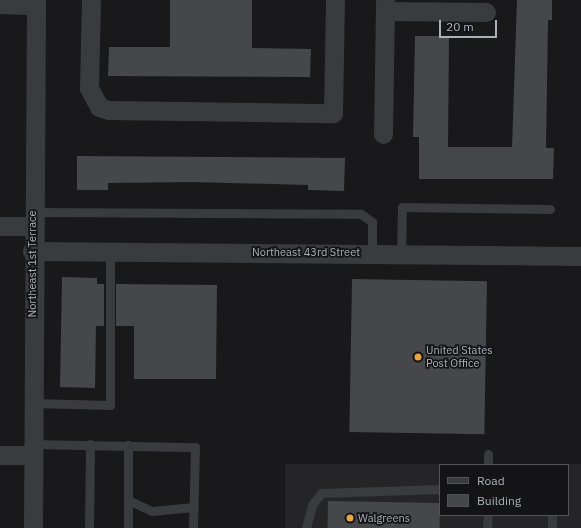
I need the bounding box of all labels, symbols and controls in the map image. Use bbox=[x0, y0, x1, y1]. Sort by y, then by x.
scale bar bbox=[441, 12, 499, 38]
text: 20 m bbox=[446, 19, 474, 34]
street label: Northeast 1st Terrace bbox=[25, 210, 39, 318]
street label: Northeast 43rd Street bbox=[252, 245, 360, 259]
place label: United States Post Office bbox=[426, 344, 493, 370]
marker: United States Post Office bbox=[413, 352, 423, 362]
legend bbox=[439, 464, 569, 516]
text: Road bbox=[477, 473, 505, 488]
text: Building bbox=[477, 493, 521, 508]
place label: Walgreens bbox=[358, 511, 410, 525]
marker: Walgreens bbox=[345, 513, 355, 523]

